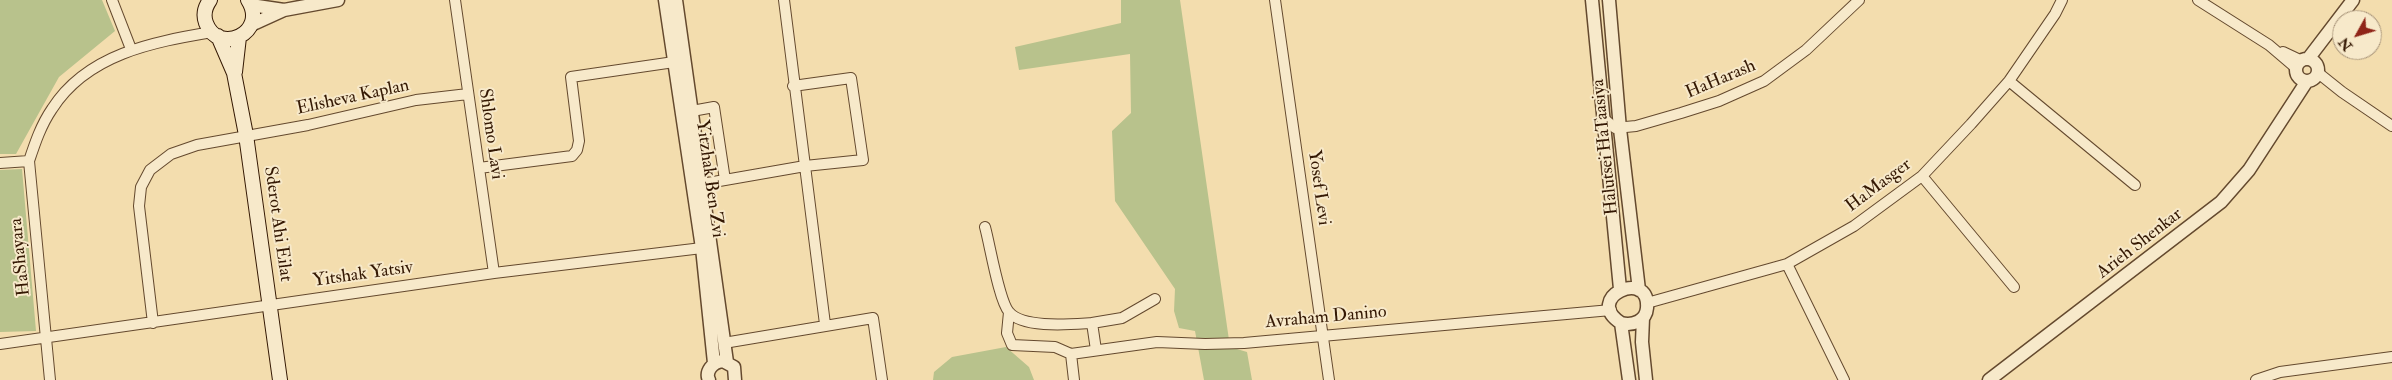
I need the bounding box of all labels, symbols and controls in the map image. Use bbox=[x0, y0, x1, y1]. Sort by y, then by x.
north arrow bbox=[2332, 10, 2382, 60]
text: N bbox=[2335, 34, 2356, 54]
street label: HaHarash bbox=[1683, 56, 1759, 104]
street label: Elisheva Kaplan bbox=[295, 76, 411, 120]
street label: Halutsei HaTaasiya bbox=[1588, 78, 1624, 216]
street label: Shlomo Lavi bbox=[473, 87, 507, 181]
street label: Yitzhak Ben Zvi bbox=[690, 119, 728, 239]
street label: Yosef Levi bbox=[1302, 149, 1334, 227]
street label: HaMasger bbox=[1842, 154, 1916, 218]
street label: Sderot Ahi Eilat bbox=[258, 165, 296, 283]
street label: Arieh Shenkar bbox=[2093, 204, 2187, 284]
street label: HaShayara bbox=[6, 217, 36, 297]
street label: Yitshak Yatsiv bbox=[312, 257, 414, 293]
street label: Avraham Danino bbox=[1265, 302, 1387, 334]

